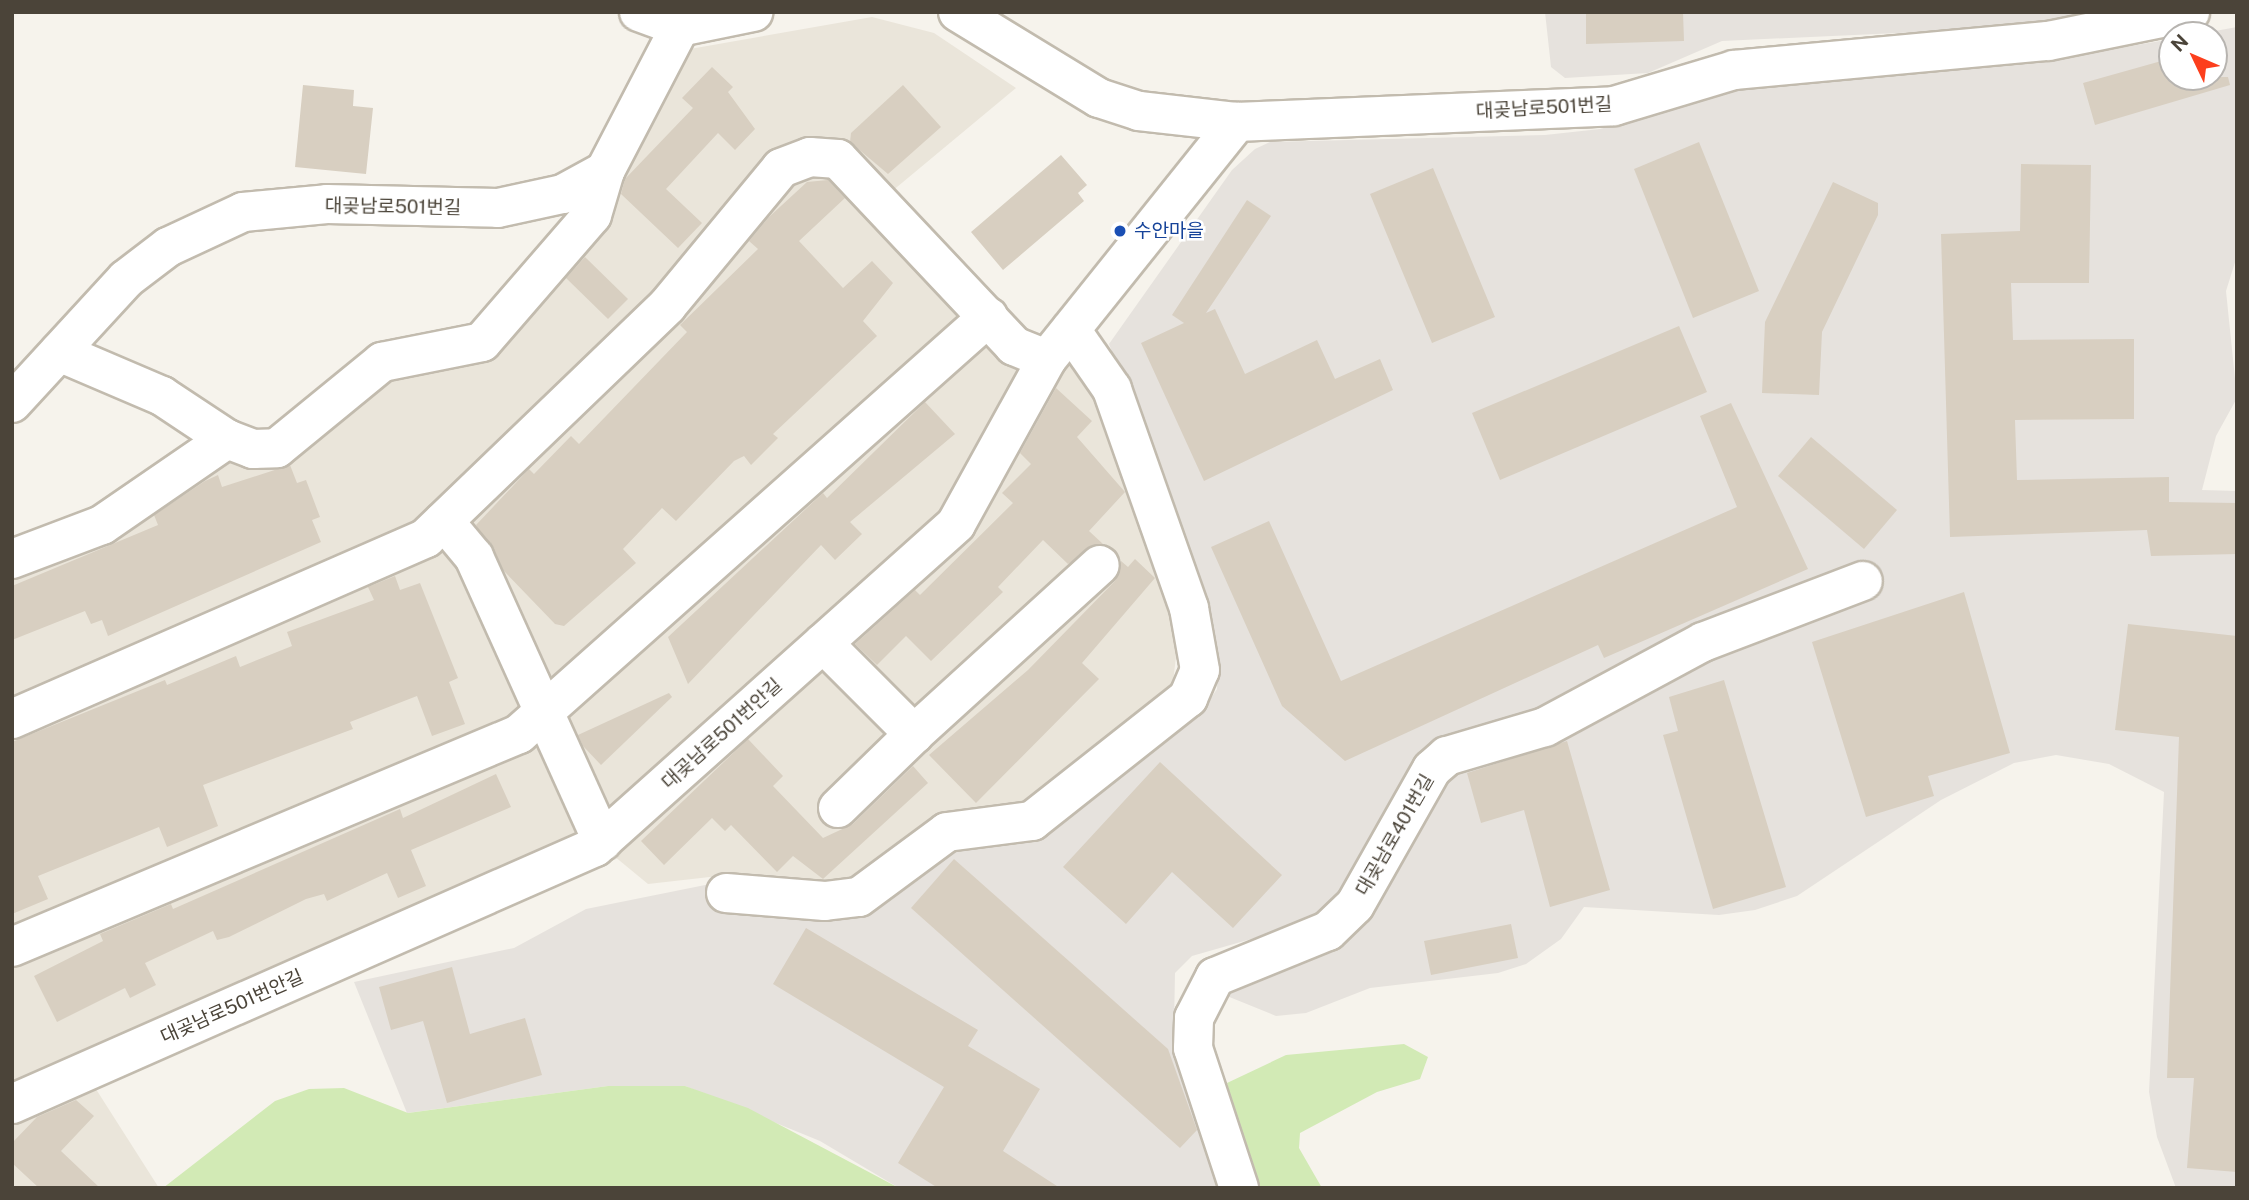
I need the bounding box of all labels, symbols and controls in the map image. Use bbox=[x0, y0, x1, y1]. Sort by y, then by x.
north arrow bbox=[2158, 21, 2228, 91]
text: N bbox=[2166, 30, 2192, 56]
street label: 대곶남로501번길 bbox=[1475, 93, 1613, 123]
street label: 대곶남로501번길 bbox=[325, 194, 461, 220]
place label: 수안마을 bbox=[1134, 220, 1204, 242]
marker: 수안마을 bbox=[1112, 223, 1128, 239]
street label: 대곶남로501번안길 bbox=[657, 674, 787, 794]
street label: 대곶남로401번길 bbox=[1351, 770, 1439, 900]
street label: 대곶남로501번안길 bbox=[157, 965, 307, 1049]

